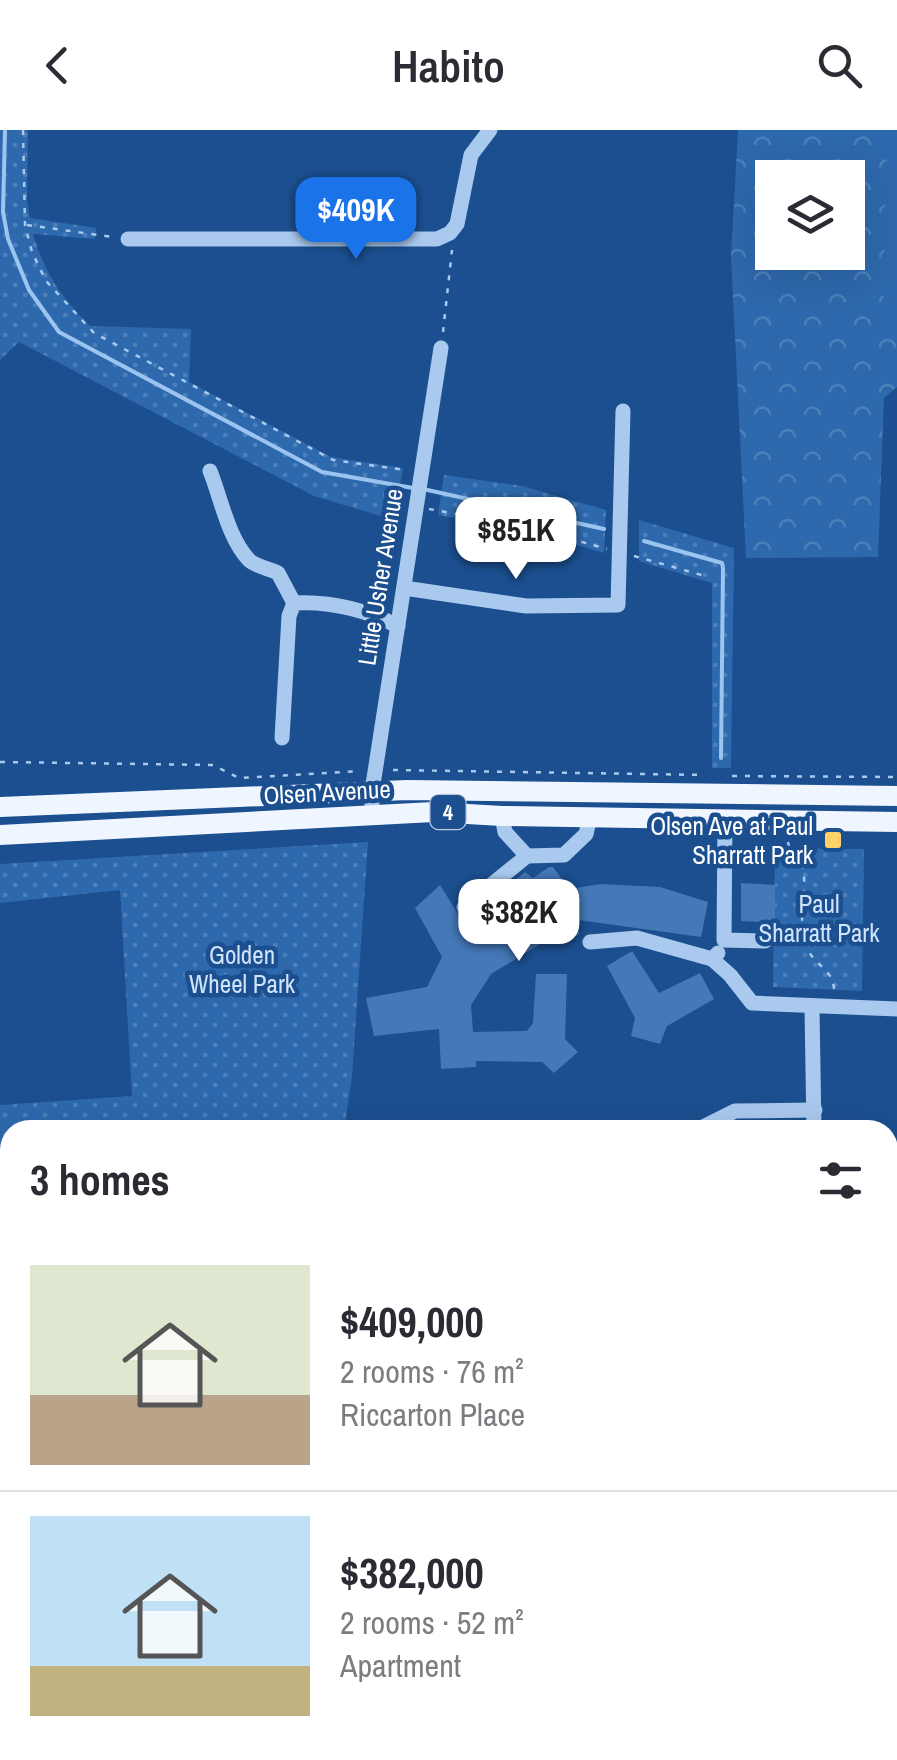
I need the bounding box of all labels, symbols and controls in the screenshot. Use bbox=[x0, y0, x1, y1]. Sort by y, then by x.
text: Habito bbox=[392, 35, 505, 96]
icon: back bbox=[30, 38, 85, 93]
icon: search bbox=[812, 38, 867, 93]
map controls bbox=[755, 160, 865, 270]
button: layers bbox=[755, 160, 865, 270]
pin: $409K bbox=[286, 177, 426, 262]
text: $409K bbox=[317, 188, 395, 231]
street label: Little Usher Avenue bbox=[349, 486, 411, 668]
pin: $851K bbox=[446, 497, 586, 582]
text: $851K bbox=[477, 508, 555, 551]
street label: Olsen Avenue bbox=[263, 772, 391, 812]
road number: 4 bbox=[430, 795, 466, 829]
place label: Olsen Ave at Paul Sharratt Park bbox=[650, 809, 814, 872]
marker: Olsen Ave at Paul Sharratt Park bbox=[822, 829, 844, 851]
pin: $382K bbox=[449, 879, 589, 964]
park label: Paul Sharratt Park bbox=[759, 887, 880, 950]
text: $382K bbox=[480, 890, 558, 933]
park label: Golden Wheel Park bbox=[189, 938, 296, 1001]
text: 3 homes bbox=[30, 1152, 170, 1208]
icon: filters bbox=[813, 1153, 868, 1208]
text: $409,000 bbox=[340, 1294, 484, 1350]
icon: home bbox=[110, 1305, 230, 1425]
text: 2 rooms · 76 m² bbox=[340, 1350, 524, 1393]
text: Riccarton Place bbox=[340, 1393, 525, 1436]
text: $382,000 bbox=[340, 1545, 484, 1601]
icon: home bbox=[110, 1556, 230, 1676]
text: 2 rooms · 52 m² bbox=[340, 1601, 524, 1644]
text: Apartment bbox=[340, 1644, 461, 1687]

